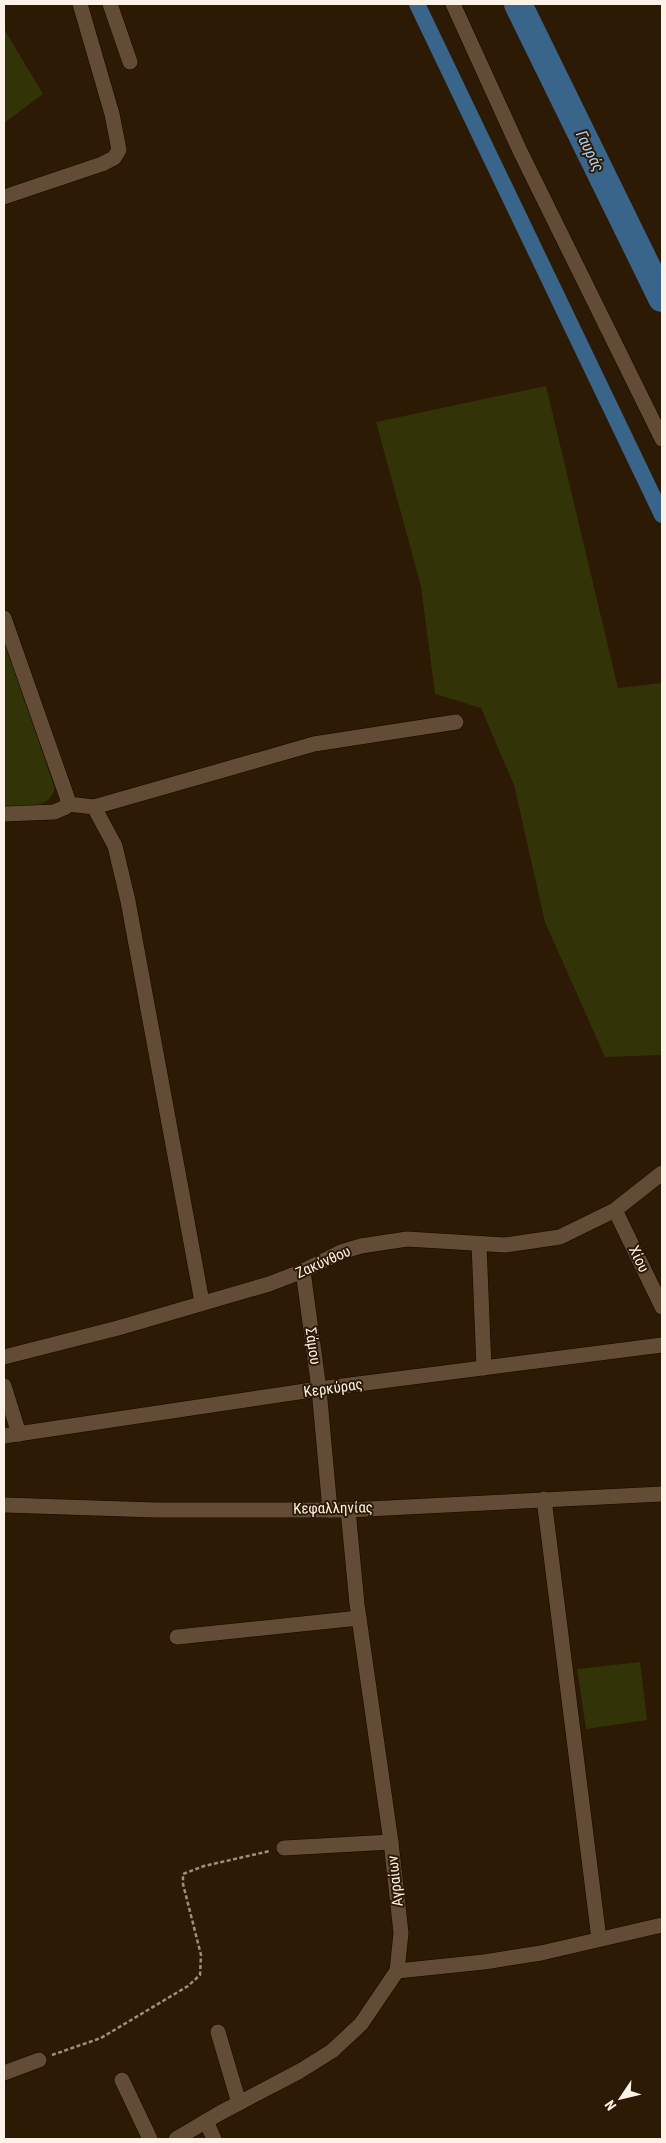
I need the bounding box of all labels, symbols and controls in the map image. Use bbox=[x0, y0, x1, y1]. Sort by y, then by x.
water label: Γαυράς bbox=[572, 127, 608, 175]
street label: Ζακύνθου bbox=[293, 1242, 353, 1282]
street label: Χίου bbox=[625, 1243, 653, 1275]
street label: Σάμου bbox=[301, 1326, 325, 1366]
street label: Κερκύρας bbox=[302, 1375, 364, 1401]
street label: Κεφαλληνίας bbox=[293, 1498, 373, 1518]
street label: Αγραίων bbox=[383, 1854, 407, 1907]
north arrow bbox=[596, 2073, 646, 2123]
text: N bbox=[601, 2097, 619, 2114]

